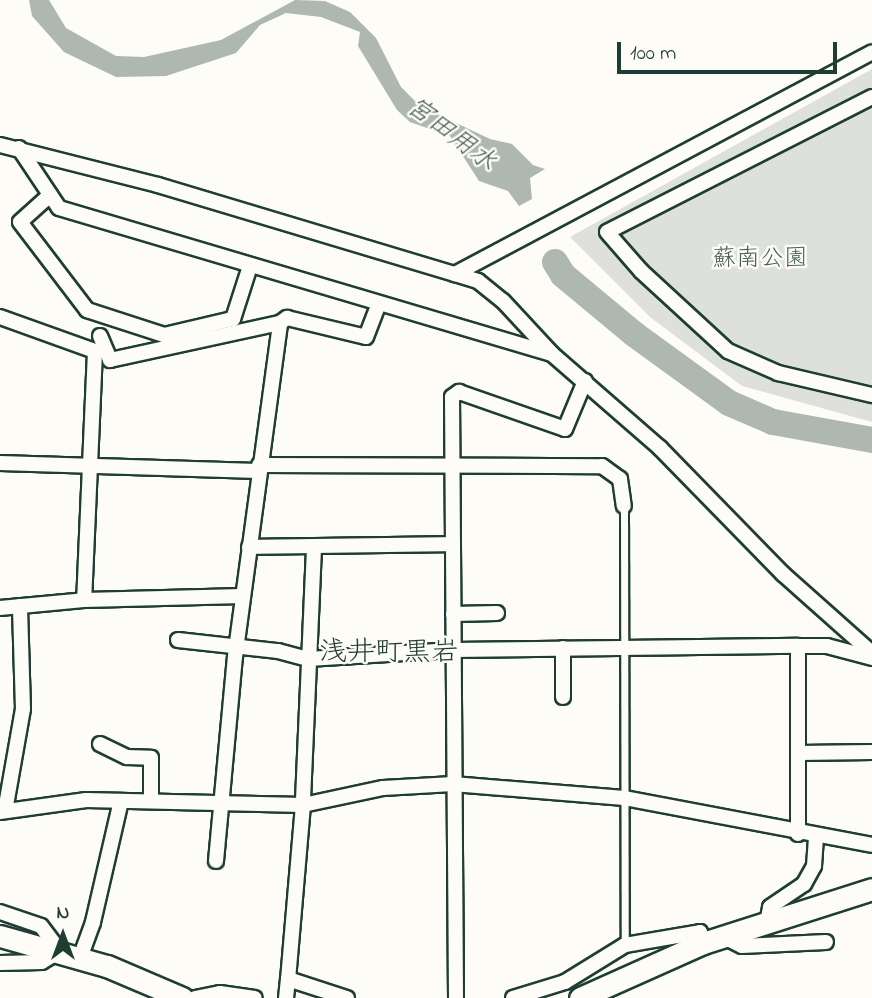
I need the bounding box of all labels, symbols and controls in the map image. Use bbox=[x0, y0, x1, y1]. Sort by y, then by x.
scale bar bbox=[620, 28, 840, 72]
text: 100 m bbox=[630, 39, 676, 69]
water label: 宮田用水 bbox=[399, 92, 501, 180]
park label: 蘇南公園 bbox=[712, 246, 808, 274]
district label: 浅井町黒岩 bbox=[319, 637, 459, 671]
north arrow bbox=[28, 900, 98, 970]
text: N bbox=[57, 900, 69, 927]

